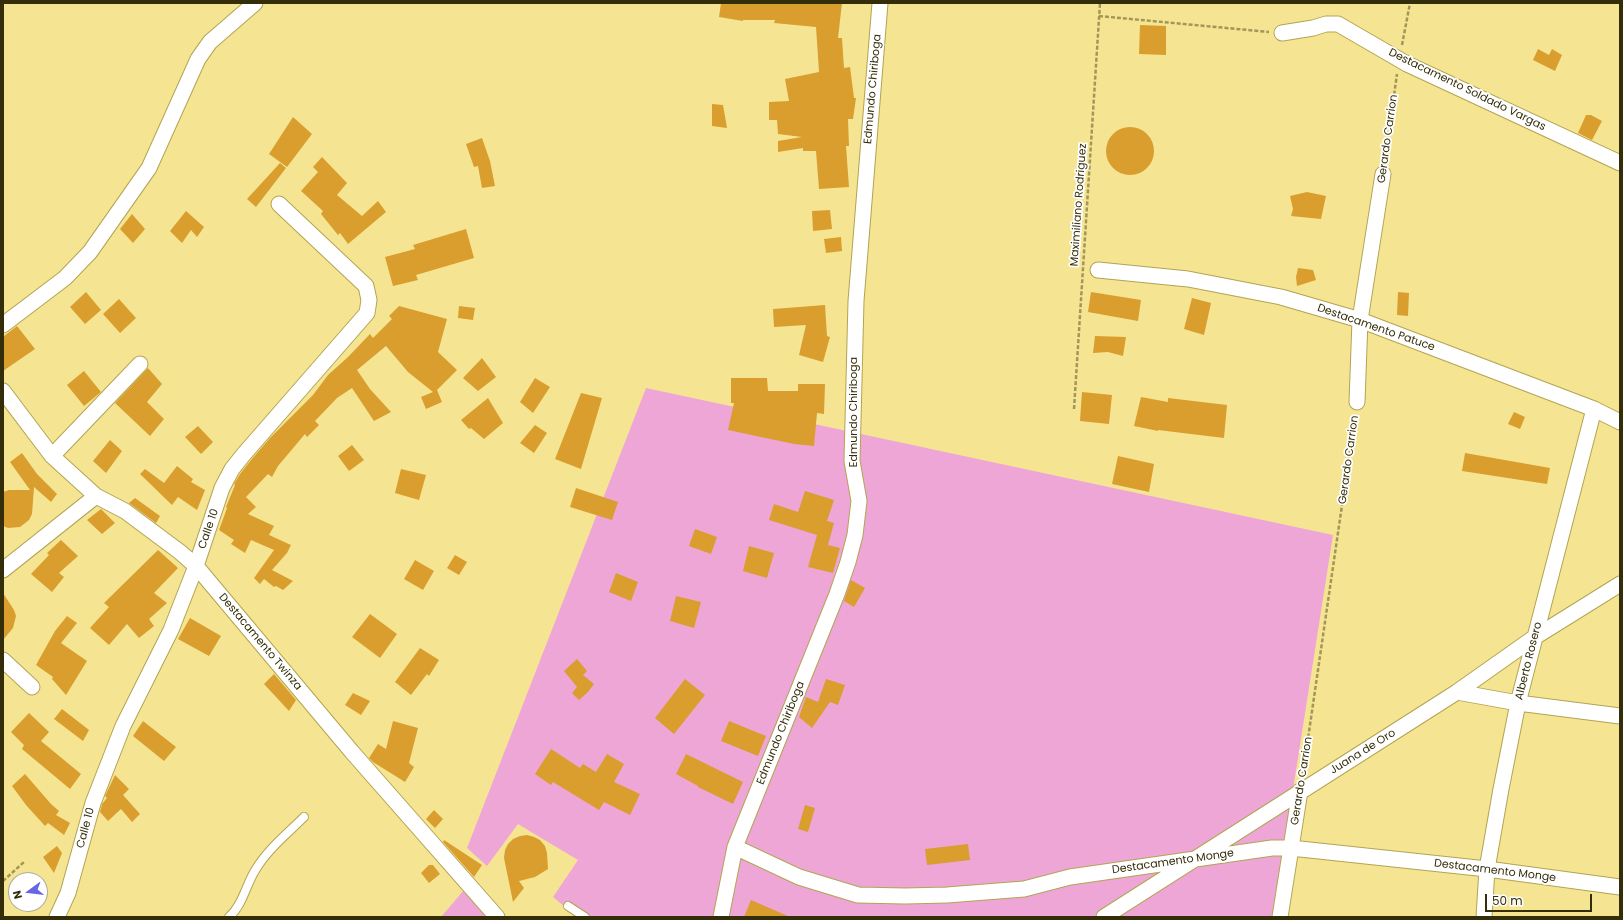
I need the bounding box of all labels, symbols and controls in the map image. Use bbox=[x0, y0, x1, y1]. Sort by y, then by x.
street label: Edmundo Chiriboga bbox=[862, 33, 884, 145]
street label: Destacamento Soldado Vargas bbox=[1386, 46, 1548, 134]
street label: Gerardo Carrion bbox=[1375, 94, 1401, 184]
street label: Maximiliano Rodriguez bbox=[1068, 143, 1090, 267]
street label: Destacamento Patuce bbox=[1316, 302, 1436, 354]
street label: Edmundo Chiriboga bbox=[847, 357, 861, 467]
street label: Gerardo Carrion bbox=[1336, 415, 1362, 505]
street label: Calle 10 bbox=[196, 507, 222, 551]
street label: Destacamento Twinza bbox=[216, 591, 304, 693]
street label: Alberto Rosero bbox=[1513, 621, 1545, 701]
street label: Edmundo Chiriboga bbox=[754, 679, 808, 787]
street label: Juana de Oro bbox=[1328, 727, 1398, 777]
street label: Gerardo Carrion bbox=[1288, 736, 1316, 826]
street label: Calle 10 bbox=[74, 806, 98, 850]
street label: Destacamento Monge bbox=[1111, 847, 1235, 877]
street label: Destacamento Monge bbox=[1433, 857, 1557, 885]
north arrow bbox=[8, 872, 48, 912]
scale bar bbox=[1487, 886, 1594, 912]
text: N bbox=[9, 889, 26, 901]
text: 50 m bbox=[1492, 892, 1523, 909]

